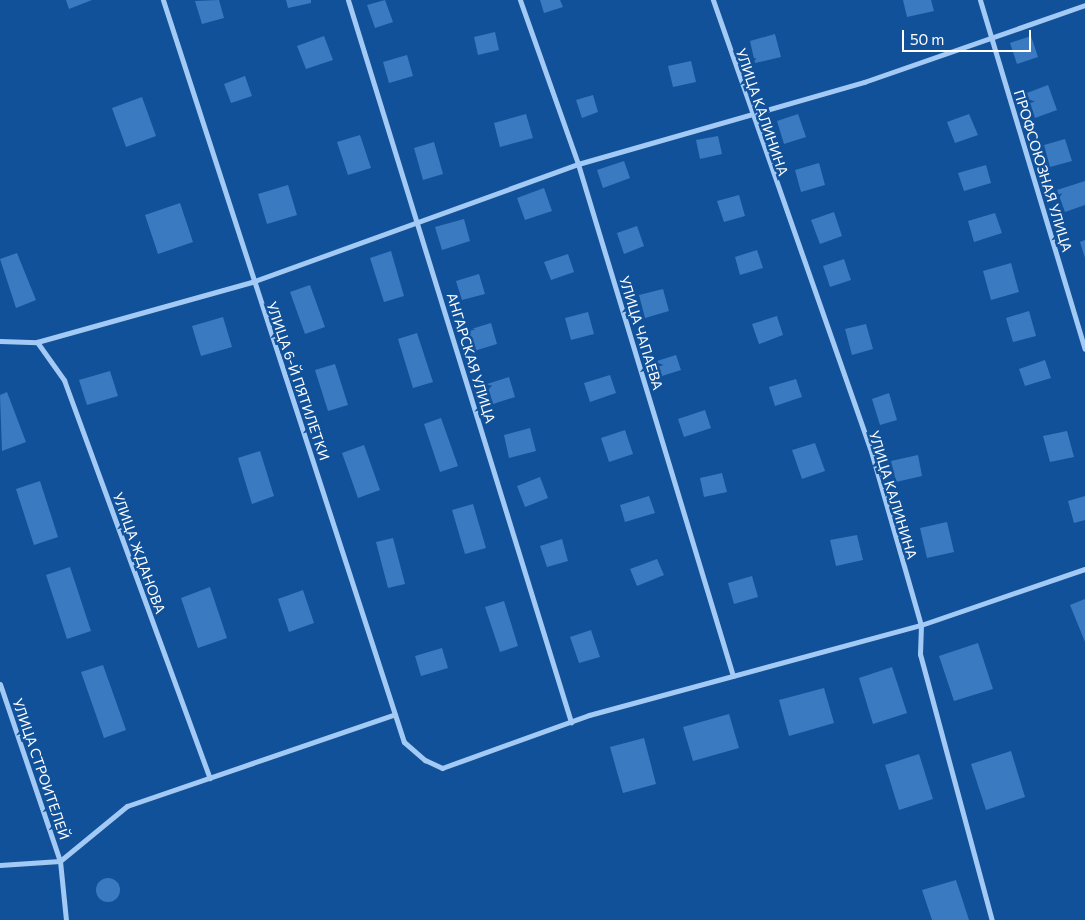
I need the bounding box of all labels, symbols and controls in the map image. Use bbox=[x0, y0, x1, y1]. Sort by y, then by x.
scale bar bbox=[905, 20, 1034, 52]
text: 50 m bbox=[910, 30, 944, 48]
street label: УЛИЦА КАЛИНИНА bbox=[732, 46, 792, 178]
street label: ПРОФСОЮЗНАЯ УЛИЦА bbox=[1010, 88, 1076, 254]
street label: УЛИЦА ЧАПАЕВА bbox=[616, 274, 666, 392]
street label: АНГАРСКАЯ УЛИЦА bbox=[443, 291, 499, 425]
street label: УЛИЦА 6-Й ПЯТИЛЕТКИ bbox=[263, 299, 333, 463]
street label: УЛИЦА КАЛИНИНА bbox=[865, 429, 921, 561]
street label: УЛИЦА ЖДАНОВА bbox=[109, 490, 169, 616]
street label: УЛИЦА СТРОИТЕЛЕЙ bbox=[9, 696, 73, 842]

